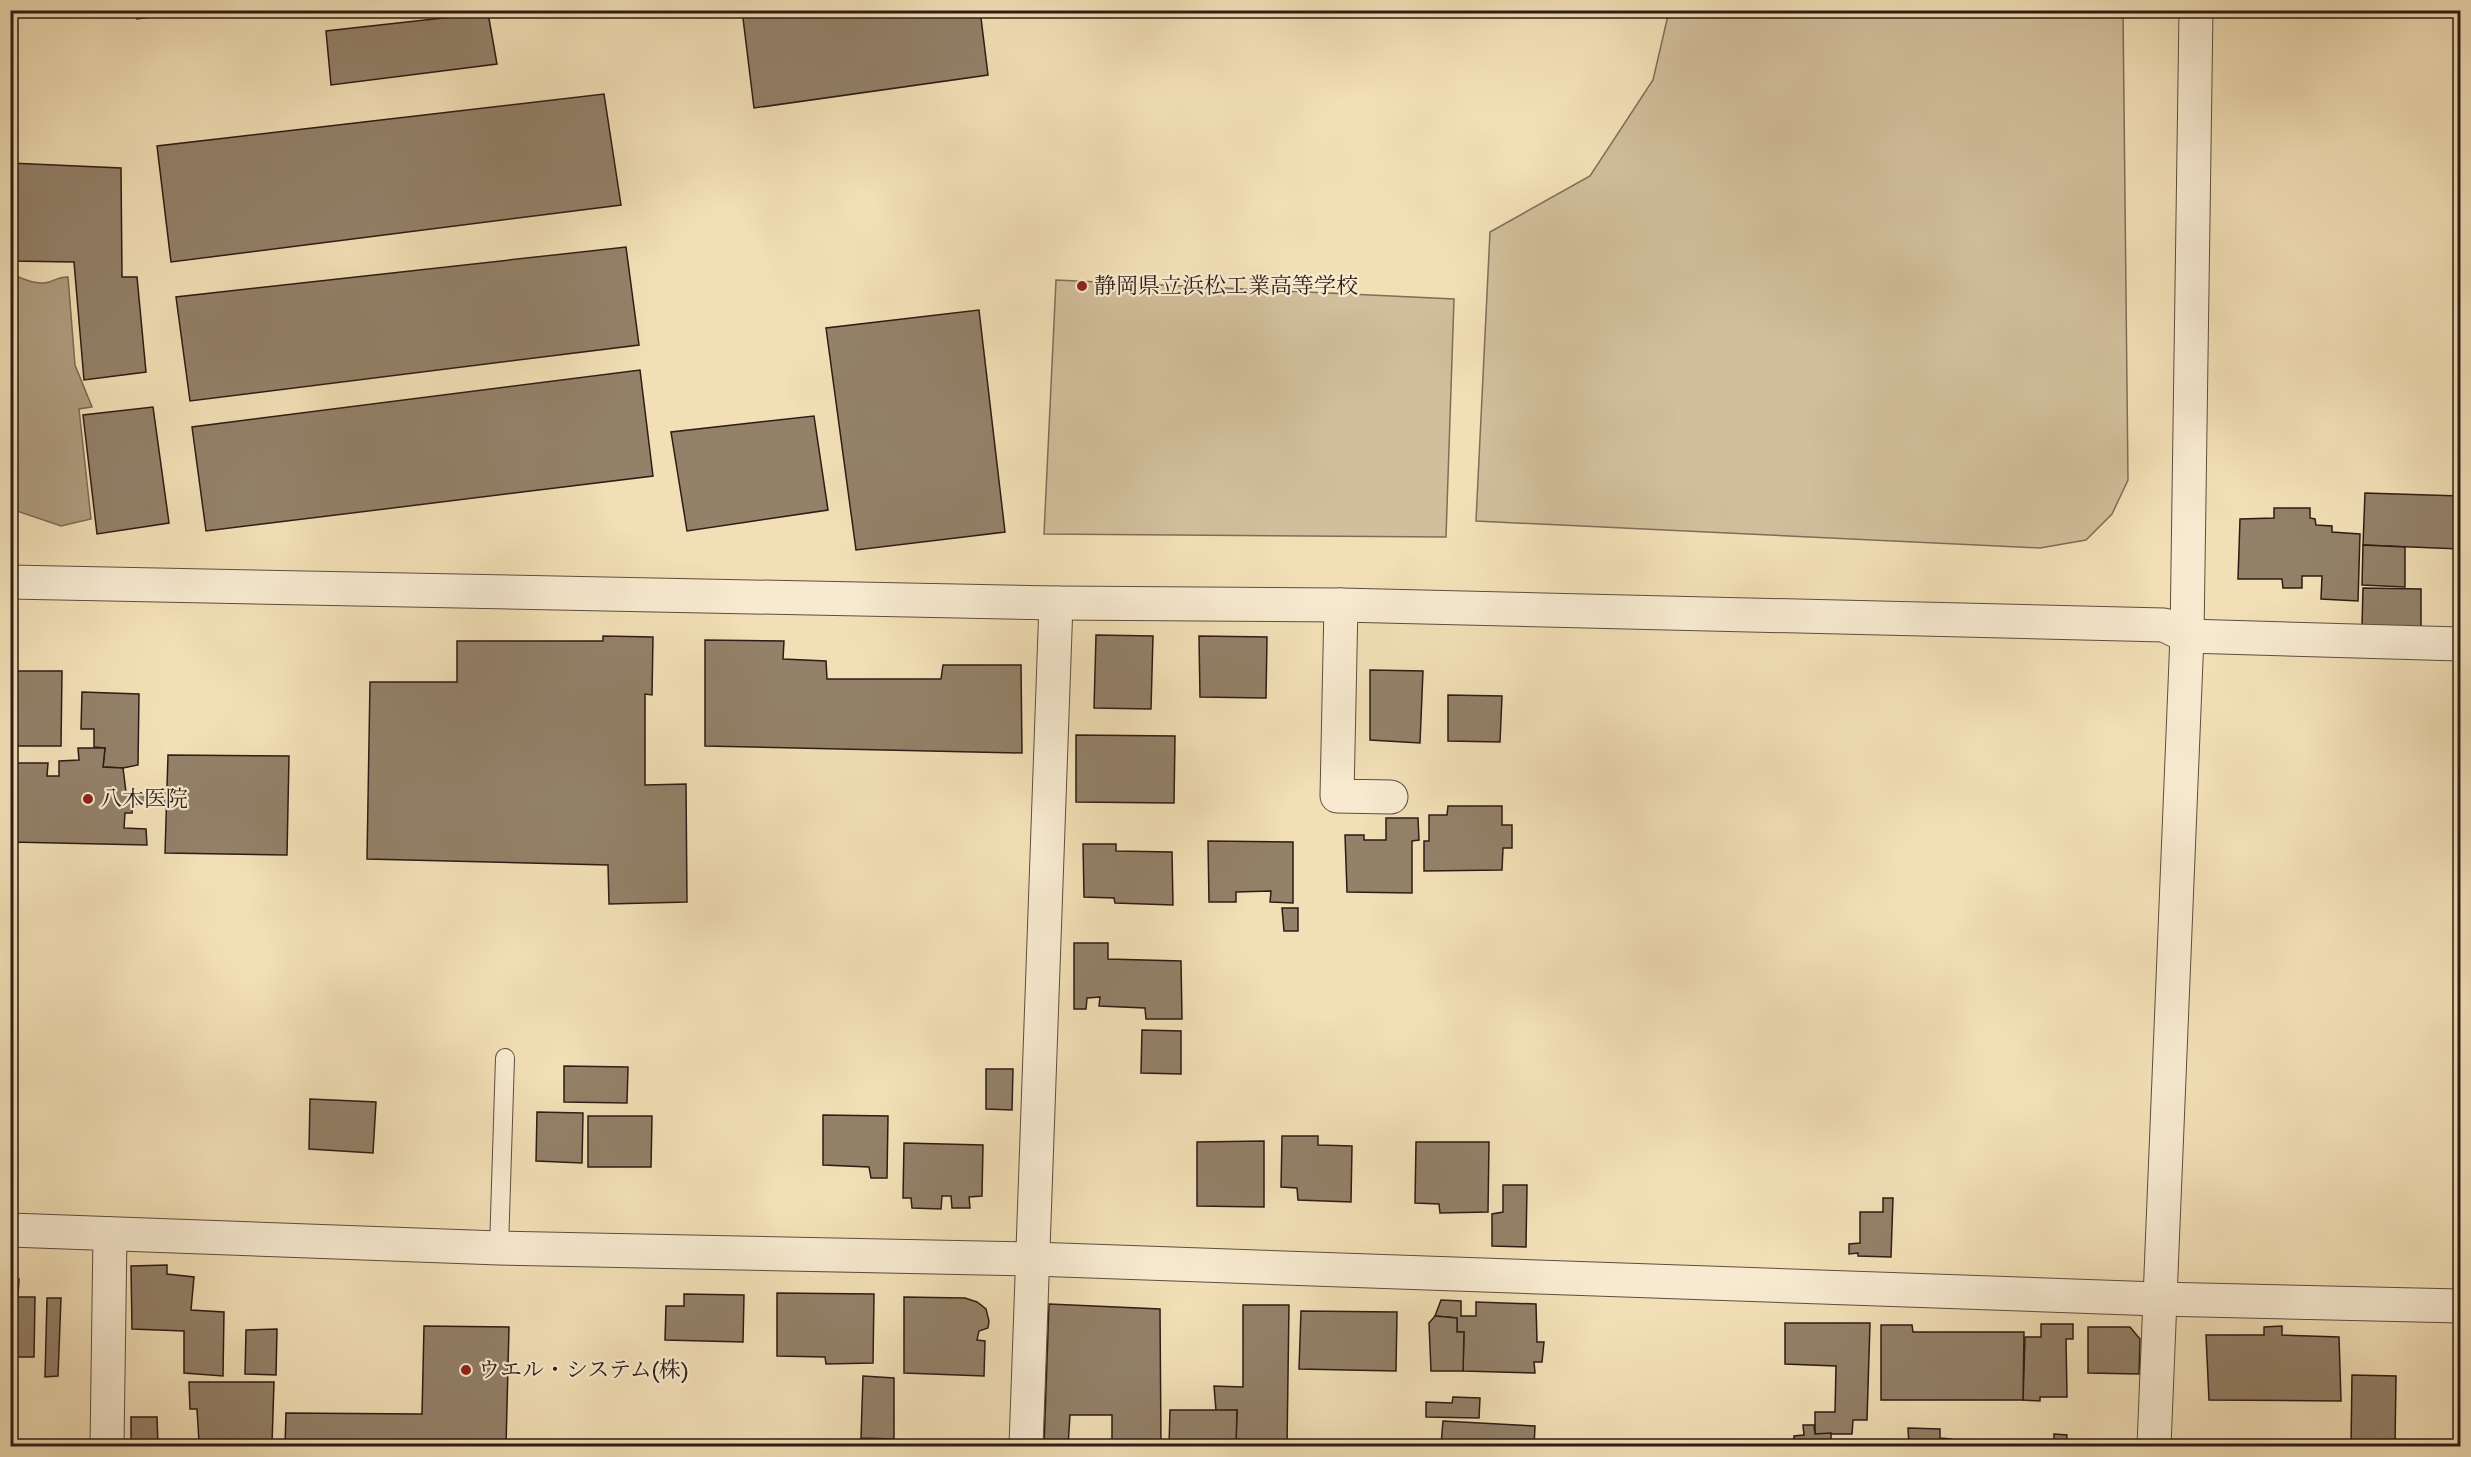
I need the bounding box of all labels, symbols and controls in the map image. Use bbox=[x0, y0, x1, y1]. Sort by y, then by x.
place label: 静岡県立浜松工業高等学校 bbox=[1094, 273, 1358, 300]
marker: 静岡県立浜松工業高等学校 bbox=[1075, 279, 1089, 293]
place label: 八木医院 bbox=[100, 786, 188, 813]
marker: 八木医院 bbox=[81, 792, 95, 806]
place label: ウエル・システム(株) bbox=[478, 1357, 688, 1384]
marker: ウエル・システム(株) bbox=[459, 1363, 473, 1377]

